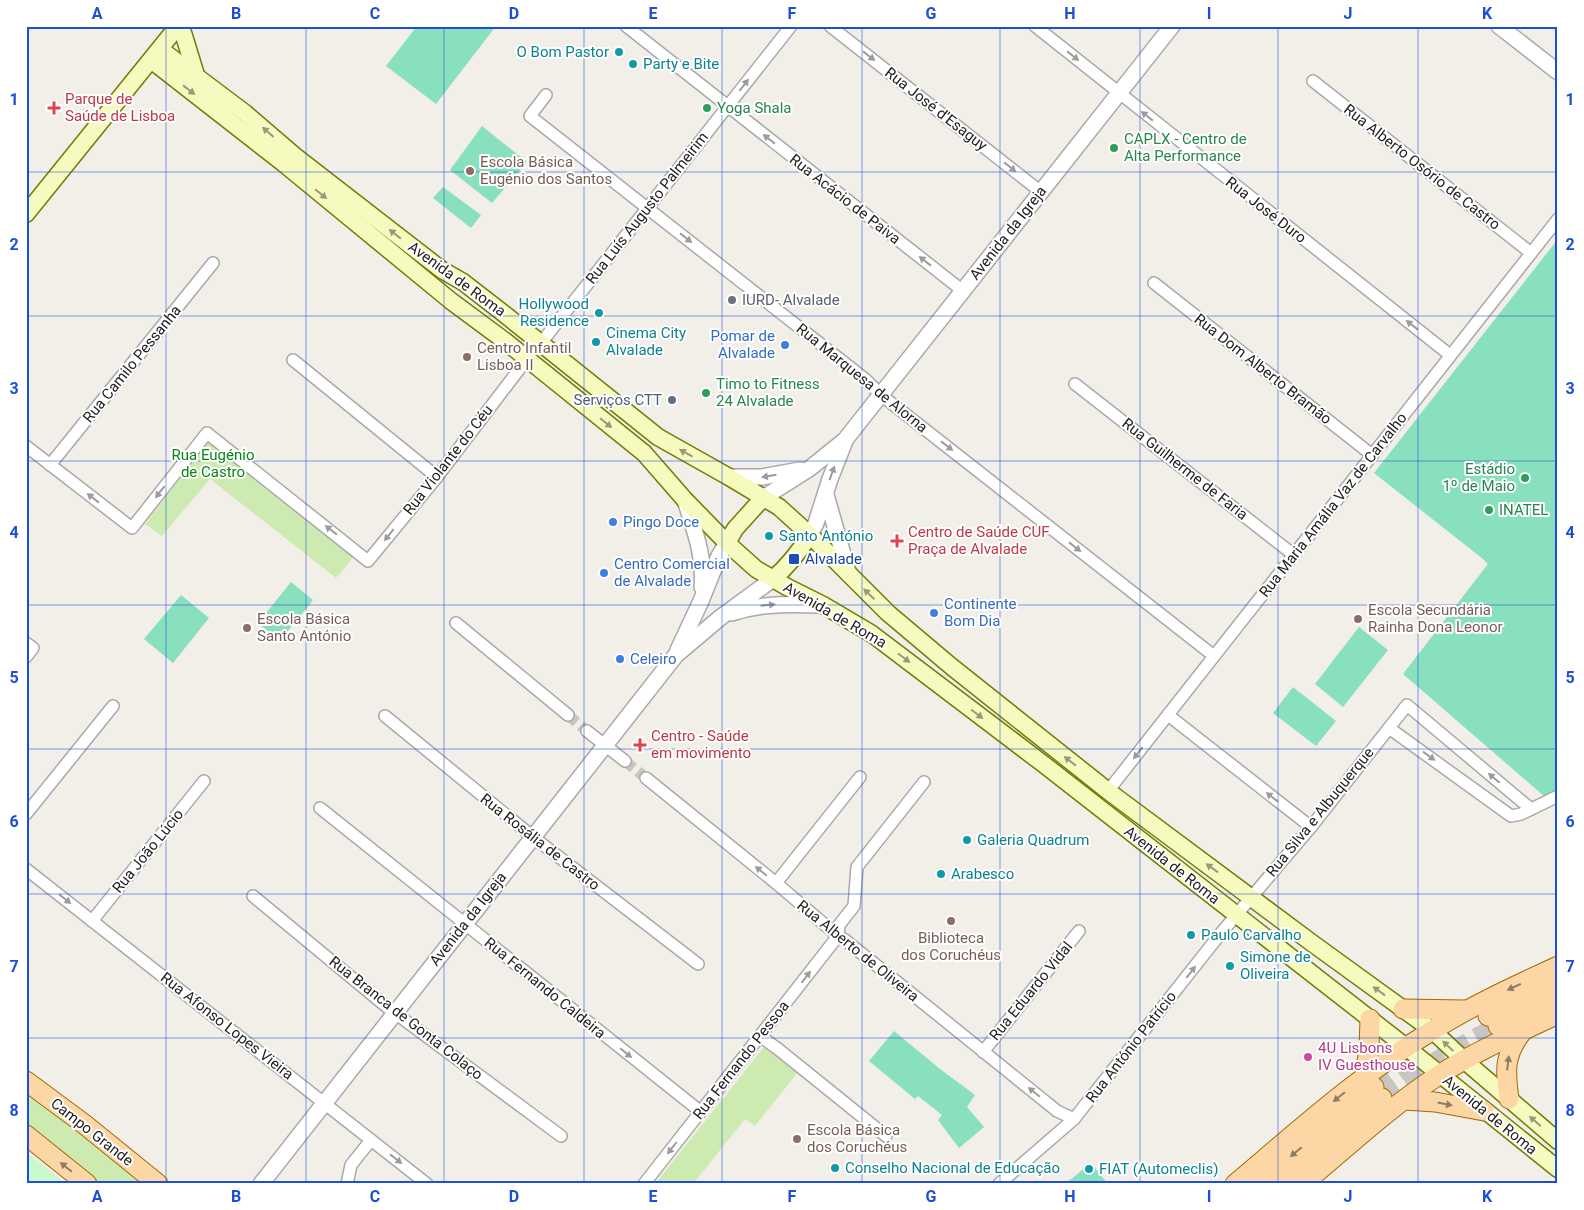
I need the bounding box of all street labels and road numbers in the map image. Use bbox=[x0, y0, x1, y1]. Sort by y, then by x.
street label: Rua José d'Esaguy bbox=[881, 63, 991, 155]
street label: Rua Alberto Osório de Castro bbox=[1340, 100, 1504, 234]
street label: Rua Luís Augusto Palmeirim bbox=[582, 128, 712, 288]
street label: Rua Acácio de Paiva bbox=[786, 150, 904, 248]
street label: Rua José Duro bbox=[1222, 173, 1310, 247]
street label: Avenida da Igreja bbox=[966, 182, 1050, 284]
street label: Avenida de Roma bbox=[405, 238, 509, 320]
street label: Rua Camilo Pessanha bbox=[79, 302, 185, 426]
street label: Rua Dom Alberto Bramão bbox=[1191, 310, 1335, 428]
street label: Rua Marquesa de Alorna bbox=[793, 320, 931, 436]
street label: Rua Violante do Céu bbox=[399, 401, 497, 519]
street label: Rua Maria Amália Vaz de Carvalho bbox=[1255, 409, 1411, 601]
street label: Rua Guilherme de Faria bbox=[1119, 414, 1251, 524]
street label: Avenida de Roma bbox=[780, 578, 890, 652]
street label: Rua Silva e Albuquerque bbox=[1262, 744, 1378, 880]
street label: Rua Rosália de Castro bbox=[477, 790, 603, 894]
street label: Rua João Lúcio bbox=[109, 805, 187, 897]
street label: Avenida de Roma bbox=[1121, 822, 1223, 908]
street label: Avenida da Igreja bbox=[426, 868, 510, 970]
street label: Rua Alberto de Oliveira bbox=[794, 896, 922, 1006]
street label: Rua Fernando Caldeira bbox=[481, 934, 609, 1042]
street label: Rua Eduardo Vidal bbox=[986, 938, 1076, 1044]
street label: Rua Branca de Gonta Colaço bbox=[326, 952, 486, 1084]
street label: Rua Afonso Lopes Vieira bbox=[157, 969, 297, 1083]
street label: Rua António Patrício bbox=[1082, 988, 1180, 1106]
street label: Rua Fernando Pessoa bbox=[689, 997, 793, 1123]
street label: Avenida de Roma bbox=[1439, 1071, 1541, 1159]
street label: Campo Grande bbox=[47, 1094, 137, 1170]

